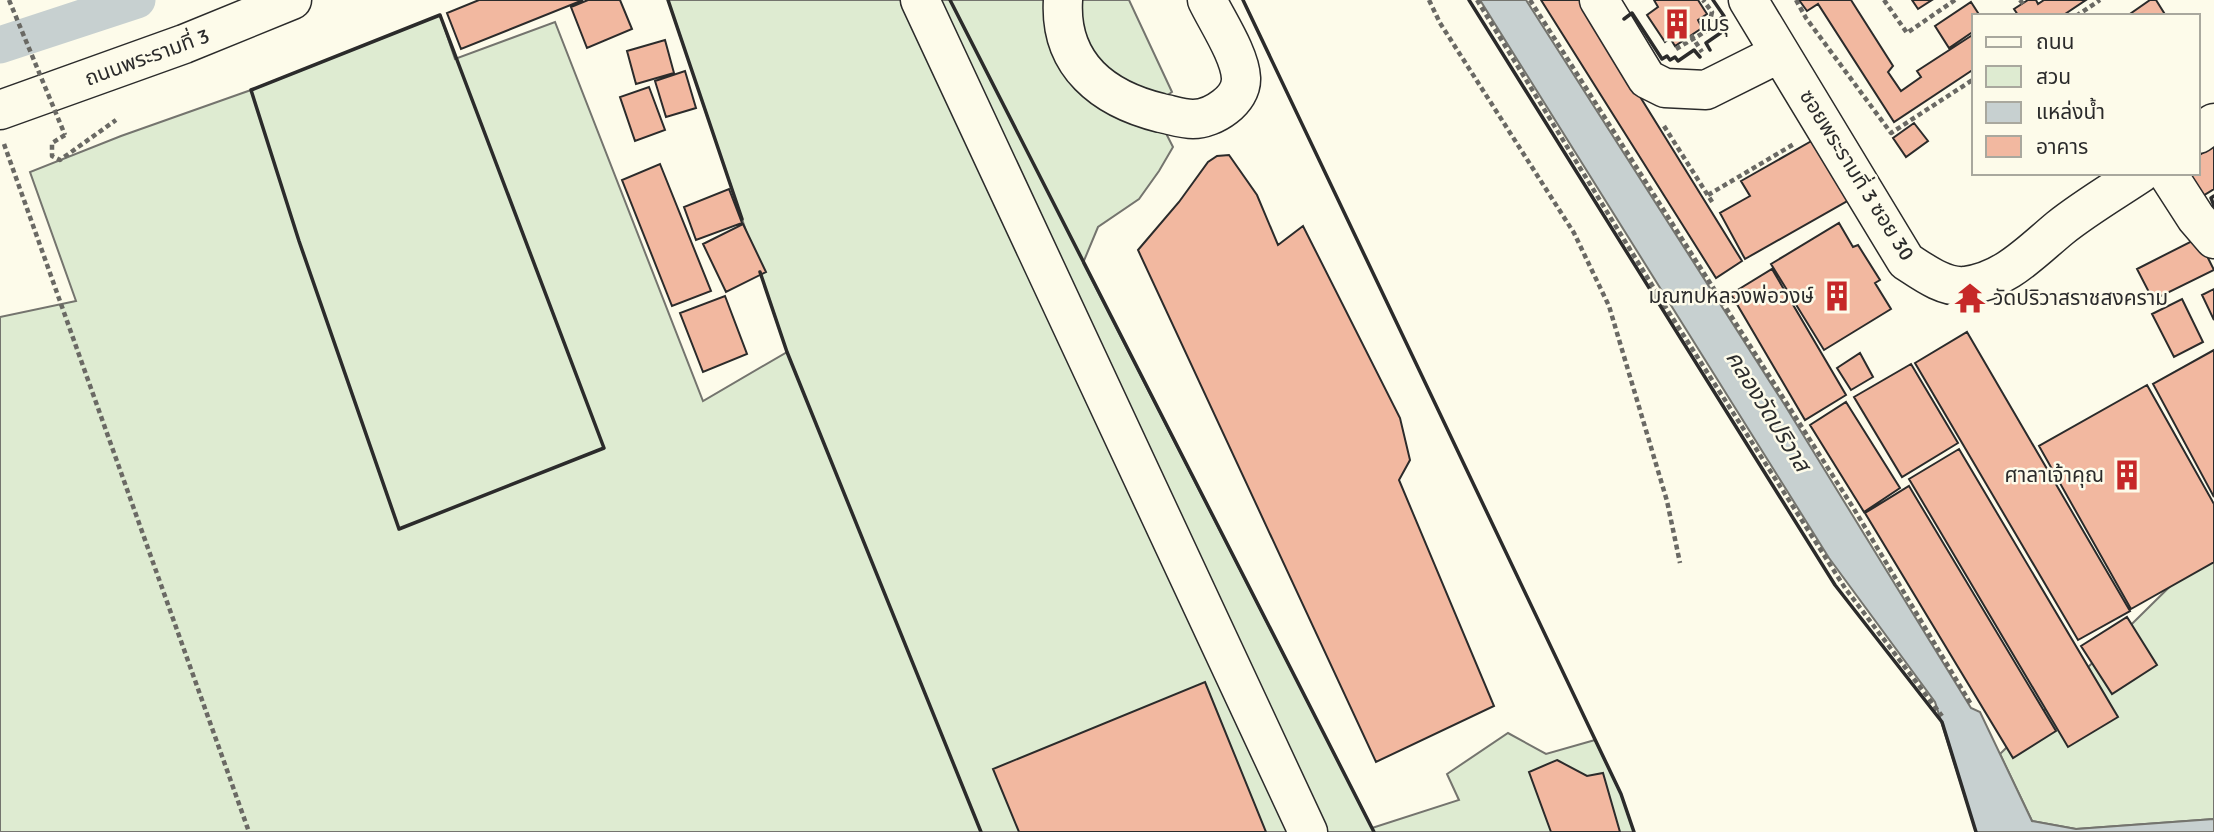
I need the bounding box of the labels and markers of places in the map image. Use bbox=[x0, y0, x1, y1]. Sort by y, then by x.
building icon: เมรุ bbox=[1660, 7, 1694, 41]
place label: เมรุ bbox=[1700, 11, 1729, 37]
building icon: มณฑปหลวงพ่อวงษ์ bbox=[1820, 279, 1854, 313]
temple icon: วัดปริวาสราชสงคราม bbox=[1953, 281, 1987, 315]
place label: มณฑปหลวงพ่อวงษ์ bbox=[1649, 283, 1814, 309]
place label: วัดปริวาสราชสงคราม bbox=[1993, 285, 2168, 311]
building icon: ศาลาเจ้าคุณ bbox=[2110, 458, 2144, 492]
place label: ศาลาเจ้าคุณ bbox=[2005, 462, 2104, 488]

